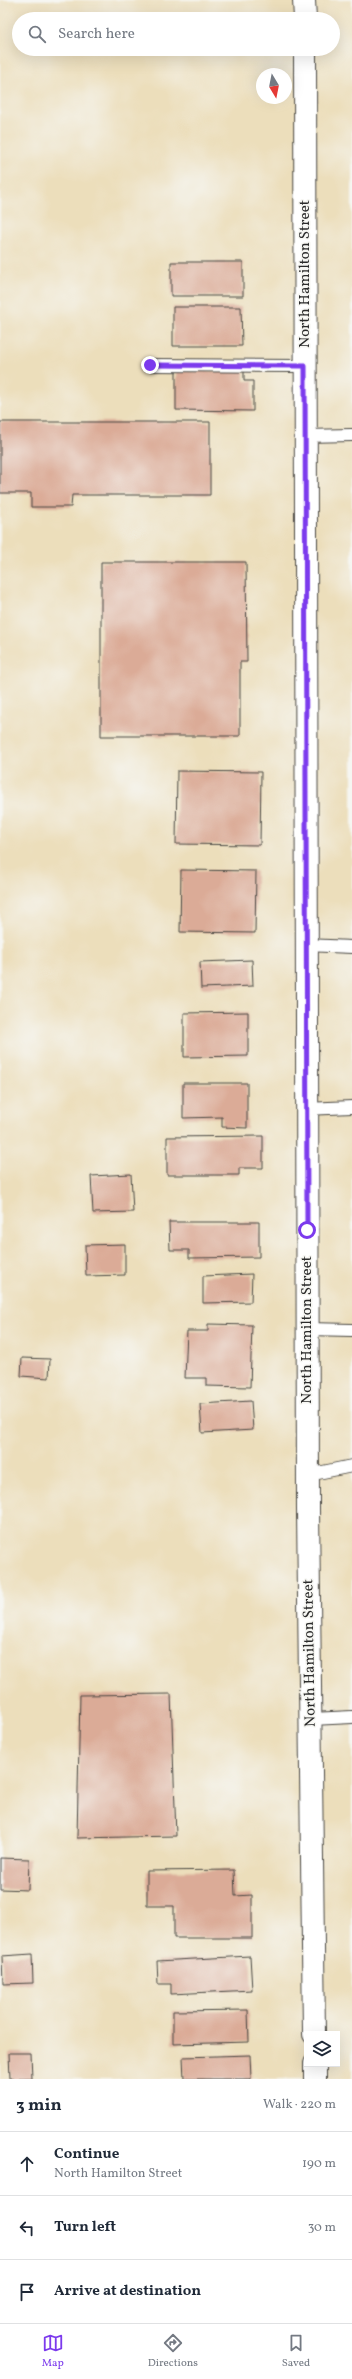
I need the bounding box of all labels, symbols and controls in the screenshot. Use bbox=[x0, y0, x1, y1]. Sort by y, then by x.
search box bbox=[12, 12, 340, 56]
icon: search bbox=[26, 23, 48, 45]
text: Search here bbox=[58, 24, 135, 45]
north arrow bbox=[256, 68, 292, 104]
street label: North Hamilton Street bbox=[295, 200, 316, 348]
route end bbox=[141, 356, 159, 374]
route start bbox=[298, 1221, 316, 1239]
street label: North Hamilton Street bbox=[297, 1256, 318, 1404]
street label: North Hamilton Street bbox=[298, 1579, 322, 1727]
map controls bbox=[304, 2031, 340, 2067]
button: layers bbox=[304, 2031, 340, 2067]
text: 3 min bbox=[16, 2094, 62, 2117]
text: Walk · 220 m bbox=[263, 2096, 336, 2114]
text: Continue bbox=[54, 2144, 119, 2165]
icon: ahead bbox=[16, 2153, 38, 2175]
text: 190 m bbox=[302, 2155, 336, 2173]
text: North Hamilton Street bbox=[54, 2165, 182, 2183]
icon: left bbox=[16, 2217, 38, 2239]
text: Turn left bbox=[54, 2217, 116, 2238]
text: 30 m bbox=[308, 2219, 336, 2237]
icon: arrive bbox=[16, 2281, 38, 2303]
text: Arrive at destination bbox=[54, 2281, 201, 2302]
tab: Map bbox=[42, 2332, 64, 2371]
tab: Directions bbox=[148, 2332, 198, 2371]
tab: Saved bbox=[282, 2332, 310, 2371]

